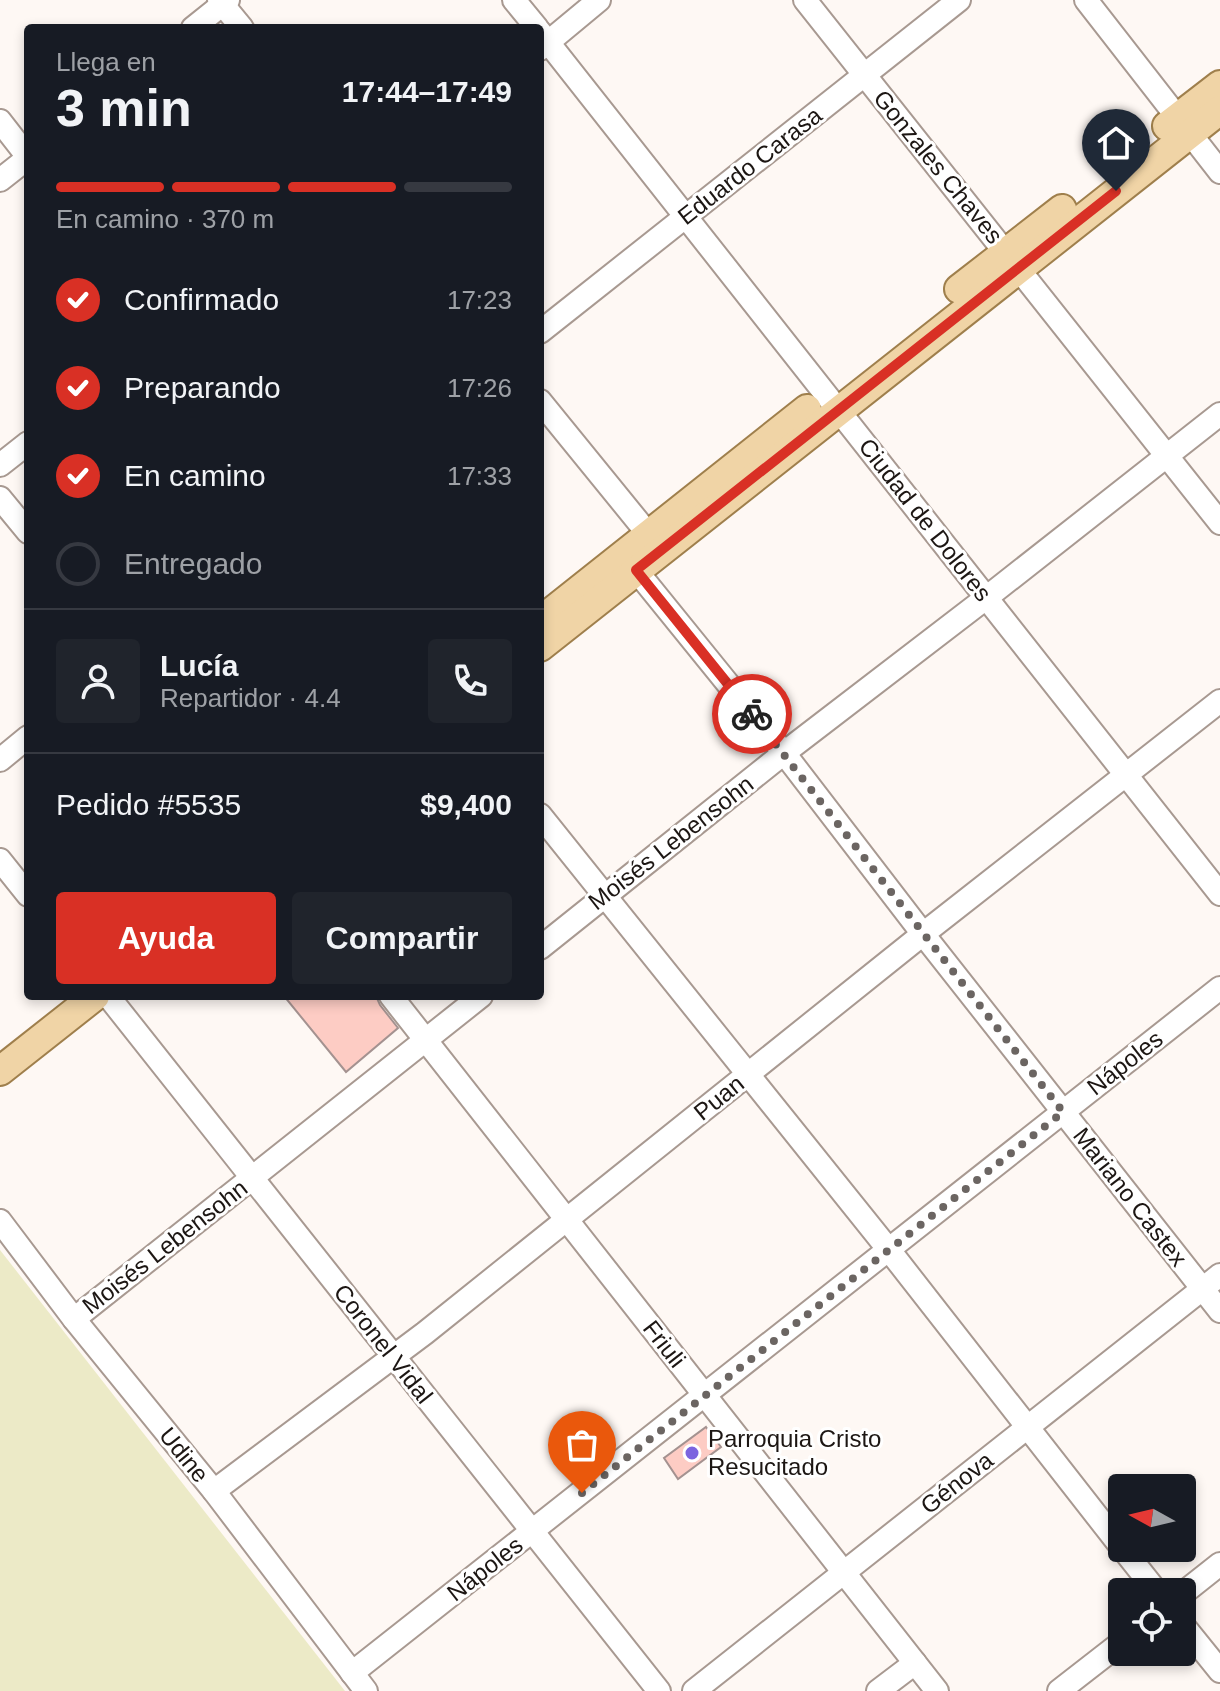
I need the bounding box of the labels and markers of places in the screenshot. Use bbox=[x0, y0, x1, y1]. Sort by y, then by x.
pin bbox=[1082, 109, 1150, 191]
pin bbox=[548, 1411, 616, 1493]
place label: Parroquia Cristo Resucitado bbox=[708, 1425, 881, 1480]
marker: Parroquia Cristo Resucitado bbox=[683, 1444, 701, 1462]

